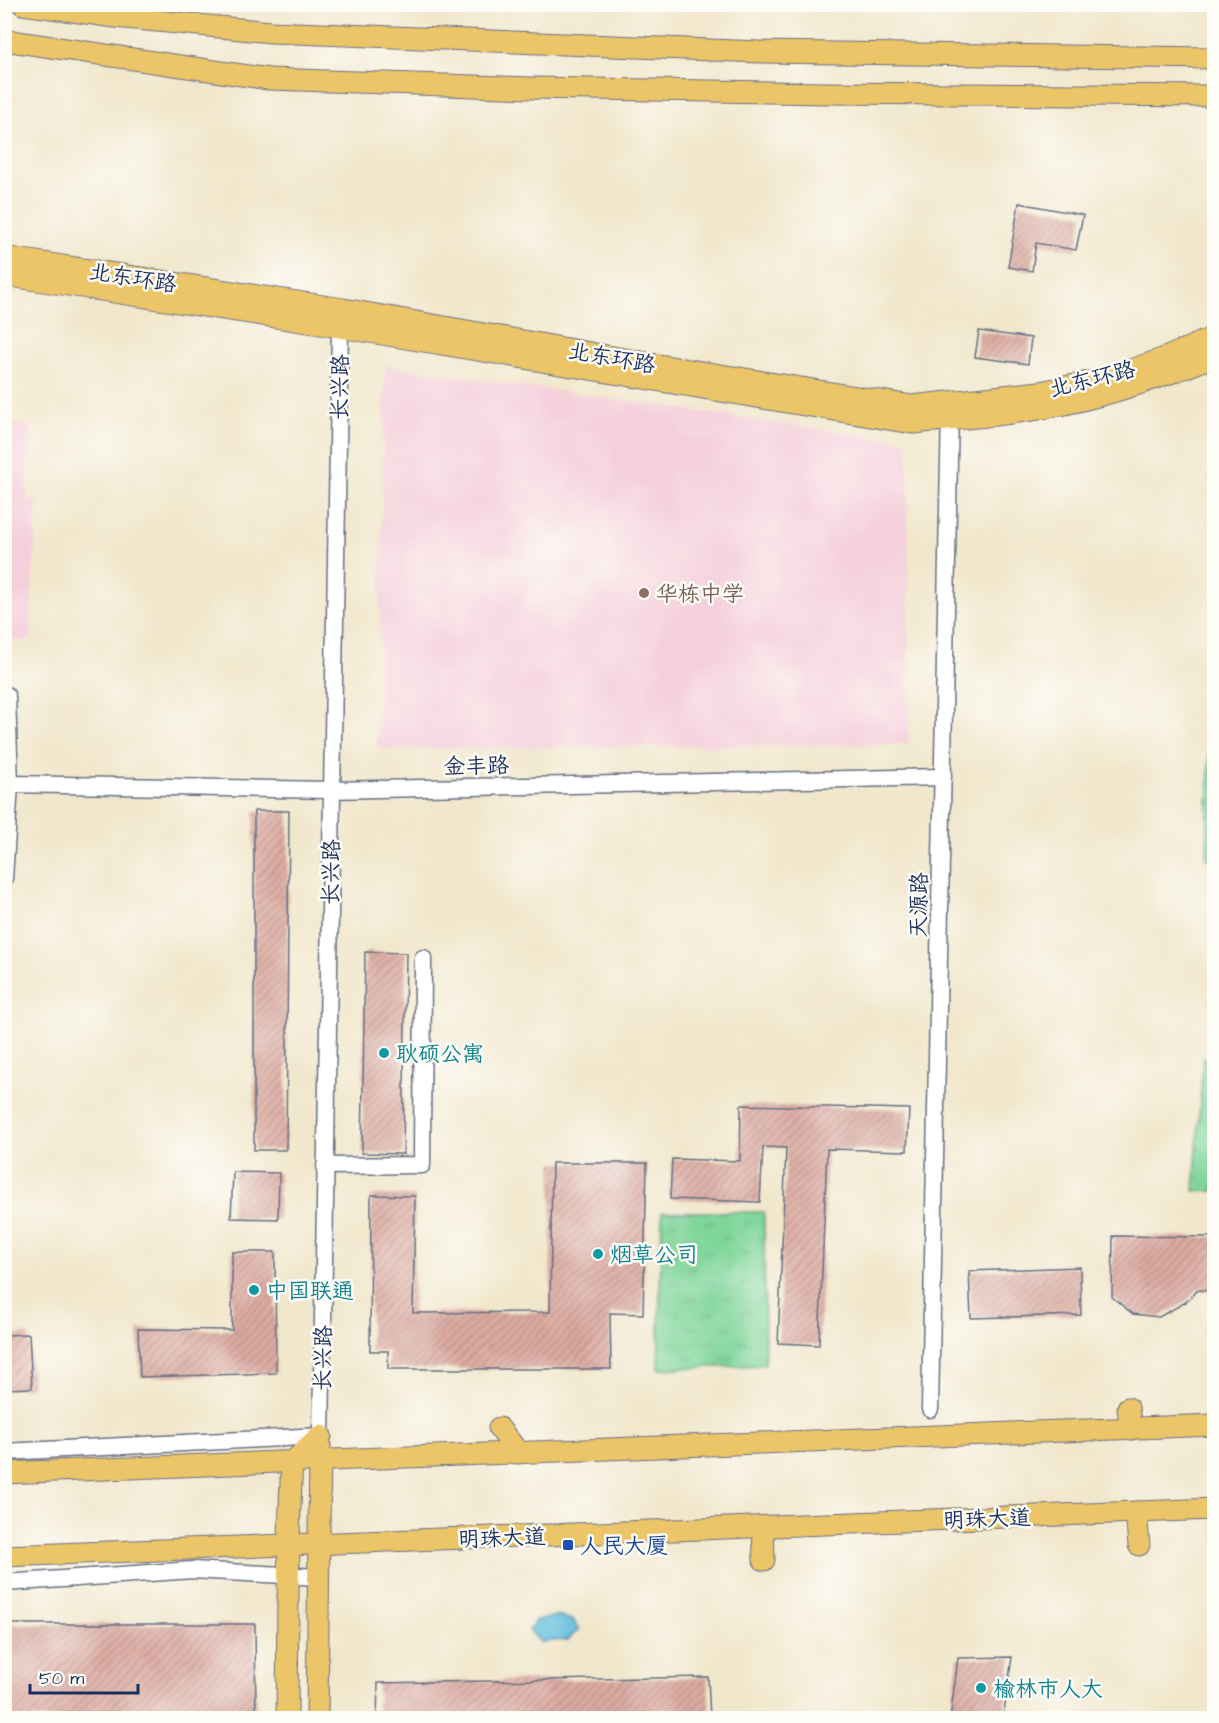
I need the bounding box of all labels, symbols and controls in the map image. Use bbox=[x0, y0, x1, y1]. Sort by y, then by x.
street label: 北东环路 bbox=[87, 256, 179, 301]
street label: 北东环路 bbox=[566, 336, 658, 381]
street label: 长兴路 bbox=[324, 354, 357, 420]
street label: 北东环路 bbox=[1046, 354, 1139, 405]
place label: 华栋中学 bbox=[656, 579, 744, 610]
marker: 华栋中学 bbox=[637, 586, 651, 600]
street label: 金丰路 bbox=[443, 750, 509, 783]
street label: 长兴路 bbox=[315, 839, 348, 905]
street label: 天源路 bbox=[903, 872, 936, 938]
place label: 耿硕公寓 bbox=[396, 1039, 484, 1070]
marker: 耿硕公寓 bbox=[377, 1046, 391, 1060]
place label: 烟草公司 bbox=[610, 1240, 698, 1271]
marker: 烟草公司 bbox=[591, 1247, 605, 1261]
place label: 中国联通 bbox=[266, 1276, 354, 1307]
marker: 中国联通 bbox=[247, 1283, 261, 1297]
street label: 长兴路 bbox=[307, 1325, 340, 1391]
street label: 明珠大道 bbox=[943, 1502, 1032, 1537]
street label: 明珠大道 bbox=[458, 1521, 547, 1556]
place label: 人民大厦 bbox=[580, 1531, 668, 1562]
marker: 人民大厦 bbox=[561, 1538, 575, 1552]
scale bar bbox=[30, 1657, 138, 1695]
text: 50 m bbox=[39, 1666, 84, 1691]
place label: 榆林市人大 bbox=[993, 1674, 1103, 1705]
marker: 榆林市人大 bbox=[974, 1681, 988, 1695]

